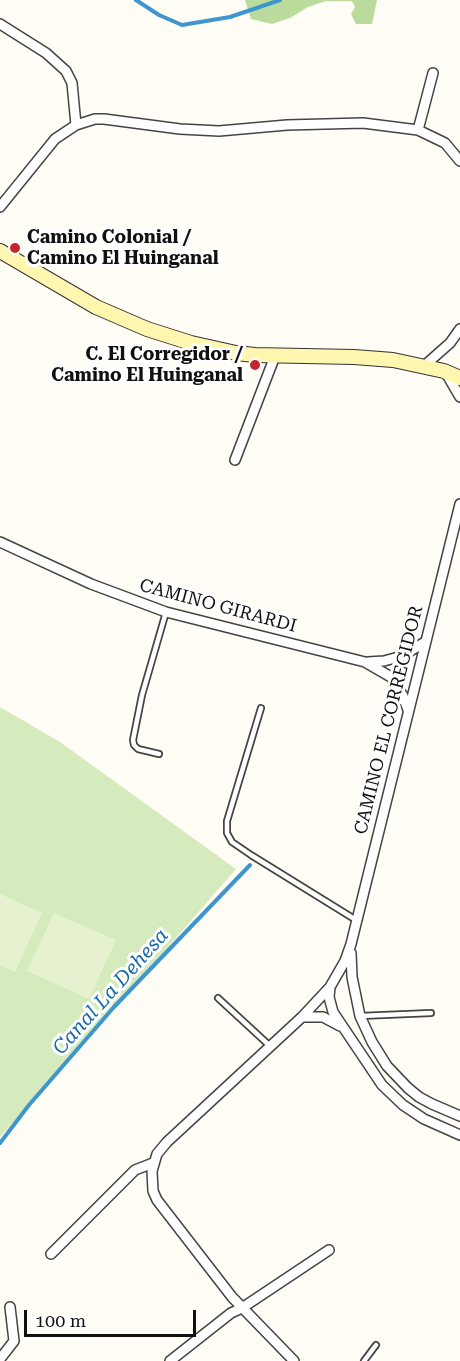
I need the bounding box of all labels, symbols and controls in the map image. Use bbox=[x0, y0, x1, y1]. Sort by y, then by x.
place label: Camino Colonial / Camino El Huinganal bbox=[27, 227, 219, 270]
marker: Camino Colonial / Camino El Huinganal bbox=[8, 241, 22, 255]
place label: C. El Corregidor / Camino El Huinganal bbox=[51, 344, 243, 386]
marker: C. El Corregidor / Camino El Huinganal bbox=[248, 358, 262, 372]
street label: CAMINO GIRARDI bbox=[137, 575, 299, 637]
street label: CAMINO EL CORREGIDOR bbox=[350, 603, 428, 837]
water label: Canal La Dehesa bbox=[48, 924, 174, 1060]
scale bar bbox=[27, 1298, 200, 1336]
text: 100 m bbox=[35, 1310, 86, 1331]

